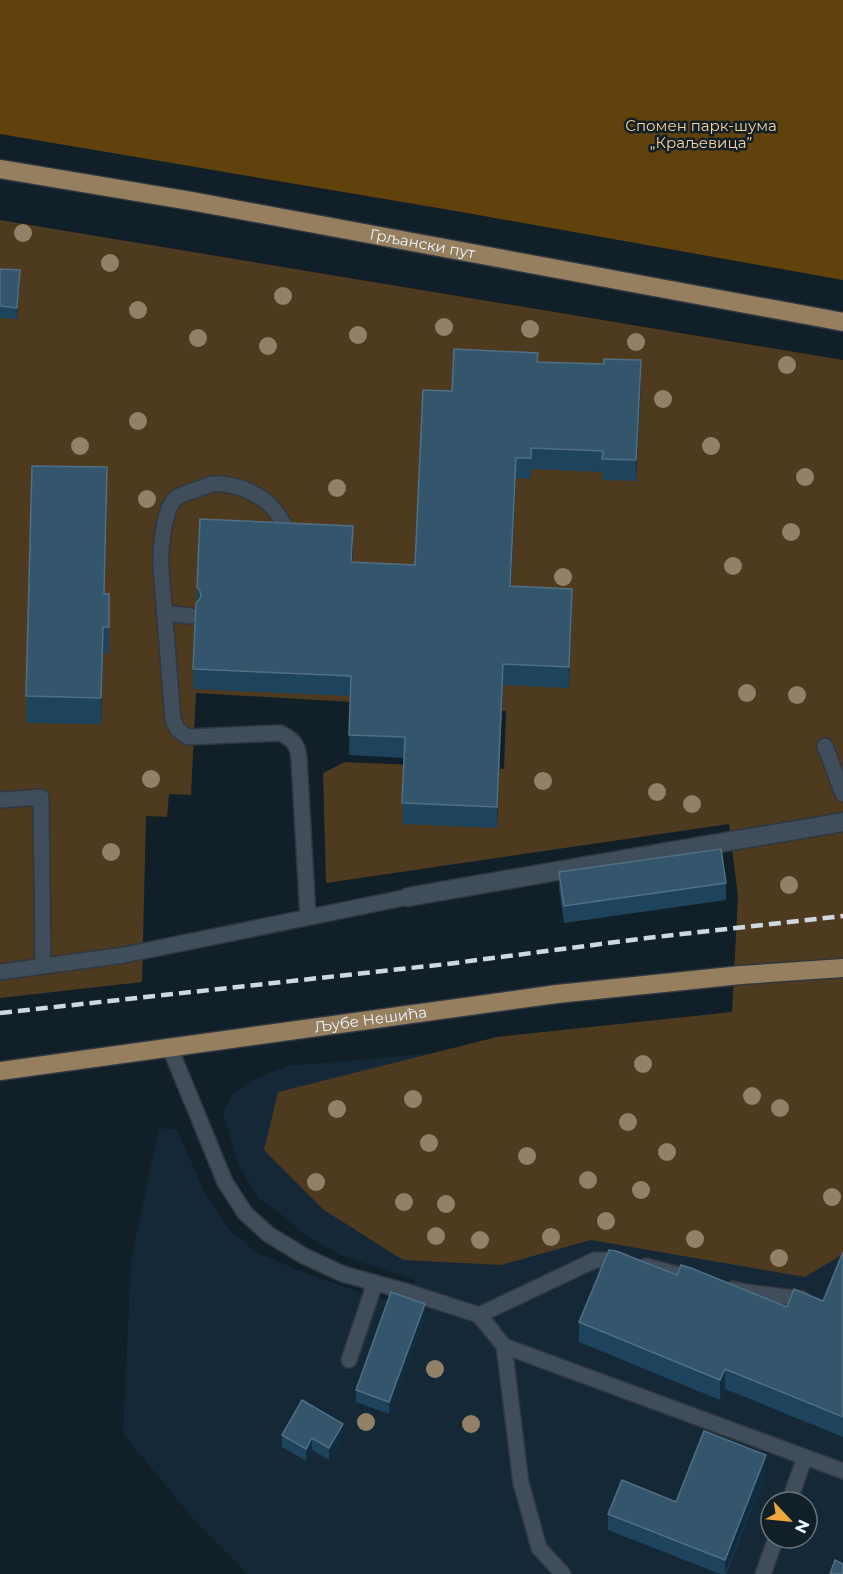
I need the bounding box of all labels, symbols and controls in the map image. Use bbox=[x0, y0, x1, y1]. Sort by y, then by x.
park label: Спомен парк-шума „Краљевица” bbox=[625, 116, 777, 152]
street label: Грљански пут bbox=[368, 224, 478, 263]
street label: Љубе Нешића bbox=[313, 1002, 428, 1036]
north arrow bbox=[759, 1490, 819, 1550]
text: N bbox=[791, 1516, 813, 1536]

